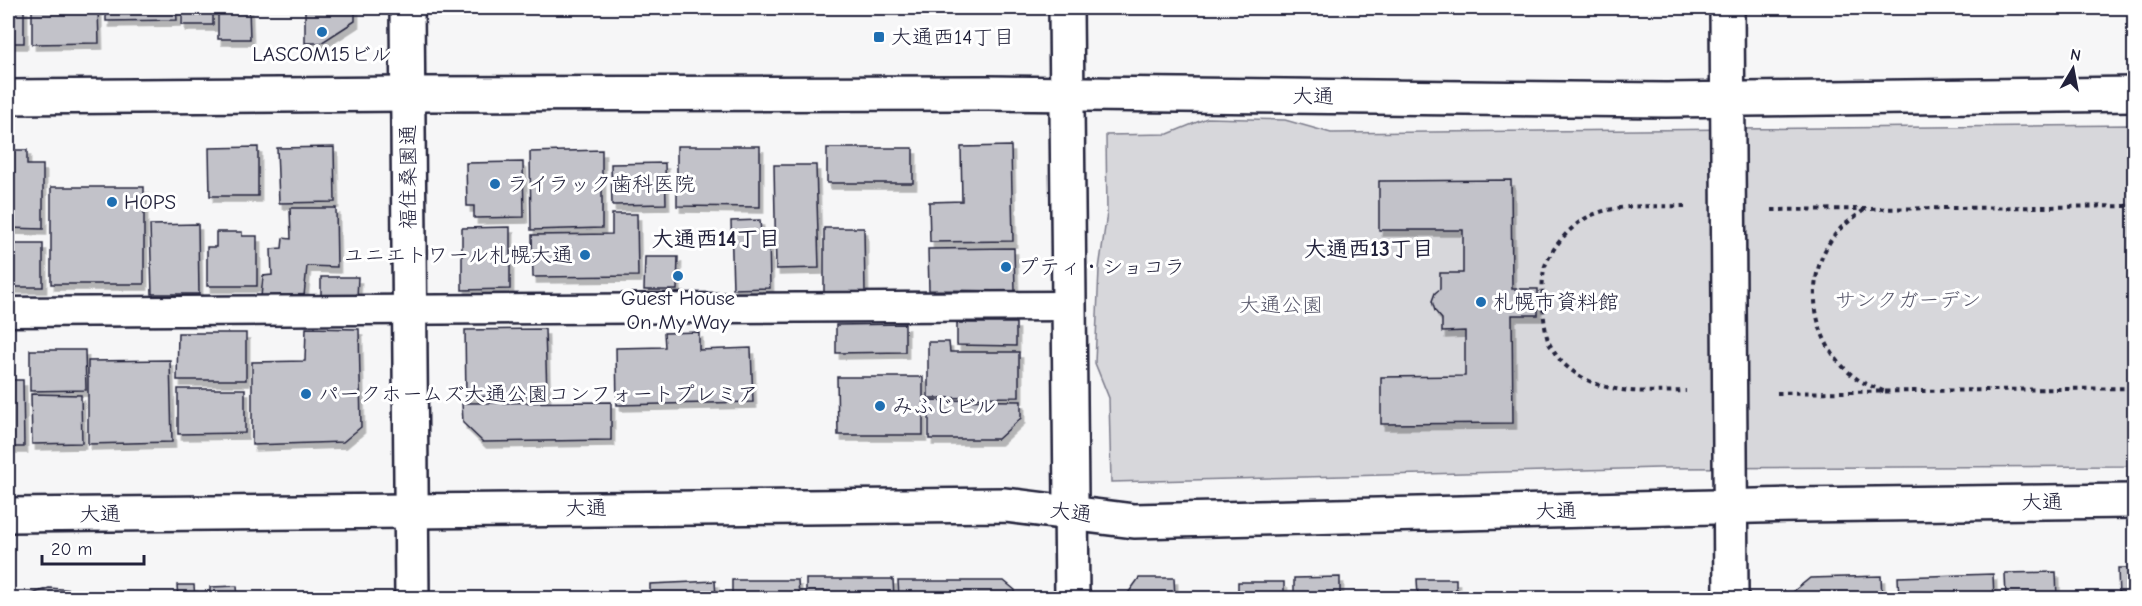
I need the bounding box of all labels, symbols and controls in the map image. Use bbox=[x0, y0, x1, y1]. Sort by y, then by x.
marker: LASCOM15ビル bbox=[315, 25, 329, 39]
place label: 大通西14丁目 bbox=[891, 25, 1014, 49]
marker: 大通西14丁目 bbox=[872, 30, 886, 44]
north arrow bbox=[2043, 39, 2103, 99]
place label: LASCOM15ビル bbox=[252, 42, 392, 66]
text: N bbox=[2069, 45, 2082, 65]
street label: 大通 bbox=[1292, 84, 1334, 108]
street label: 福住桑園通 bbox=[396, 125, 420, 230]
place label: ライラック歯科医院 bbox=[507, 172, 695, 196]
marker: ライラック歯科医院 bbox=[488, 177, 502, 191]
place label: HOPS bbox=[124, 190, 176, 214]
marker: HOPS bbox=[105, 195, 119, 209]
district label: 大通西14丁目 bbox=[652, 226, 780, 252]
district label: 大通西13丁目 bbox=[1304, 236, 1434, 262]
place label: ユニエトワール札幌大通 bbox=[343, 243, 573, 267]
marker: ユニエトワール札幌大通 bbox=[578, 248, 592, 262]
place label: プティ・ショコラ bbox=[1018, 255, 1185, 279]
marker: プティ・ショコラ bbox=[999, 260, 1013, 274]
marker: Guest House On My Way bbox=[671, 269, 685, 283]
place label: Guest House On My Way bbox=[621, 286, 735, 334]
park label: サンクガーデン bbox=[1835, 288, 1982, 312]
place label: 札幌市資料館 bbox=[1493, 290, 1619, 314]
park label: 大通公園 bbox=[1239, 293, 1323, 317]
marker: 札幌市資料館 bbox=[1474, 295, 1488, 309]
place label: パークホームズ大通公園コンフォートプレミア bbox=[318, 382, 758, 406]
marker: パークホームズ大通公園コンフォートプレミア bbox=[299, 387, 313, 401]
place label: みふじビル bbox=[892, 394, 997, 418]
marker: みふじビル bbox=[873, 399, 887, 413]
street label: 大通 bbox=[2021, 490, 2063, 514]
street label: 大通 bbox=[565, 496, 607, 520]
street label: 大通 bbox=[1049, 498, 1093, 526]
street label: 大通 bbox=[1535, 499, 1577, 523]
street label: 大通 bbox=[79, 502, 121, 526]
scale bar bbox=[42, 528, 144, 566]
text: 20 m bbox=[51, 539, 92, 560]

